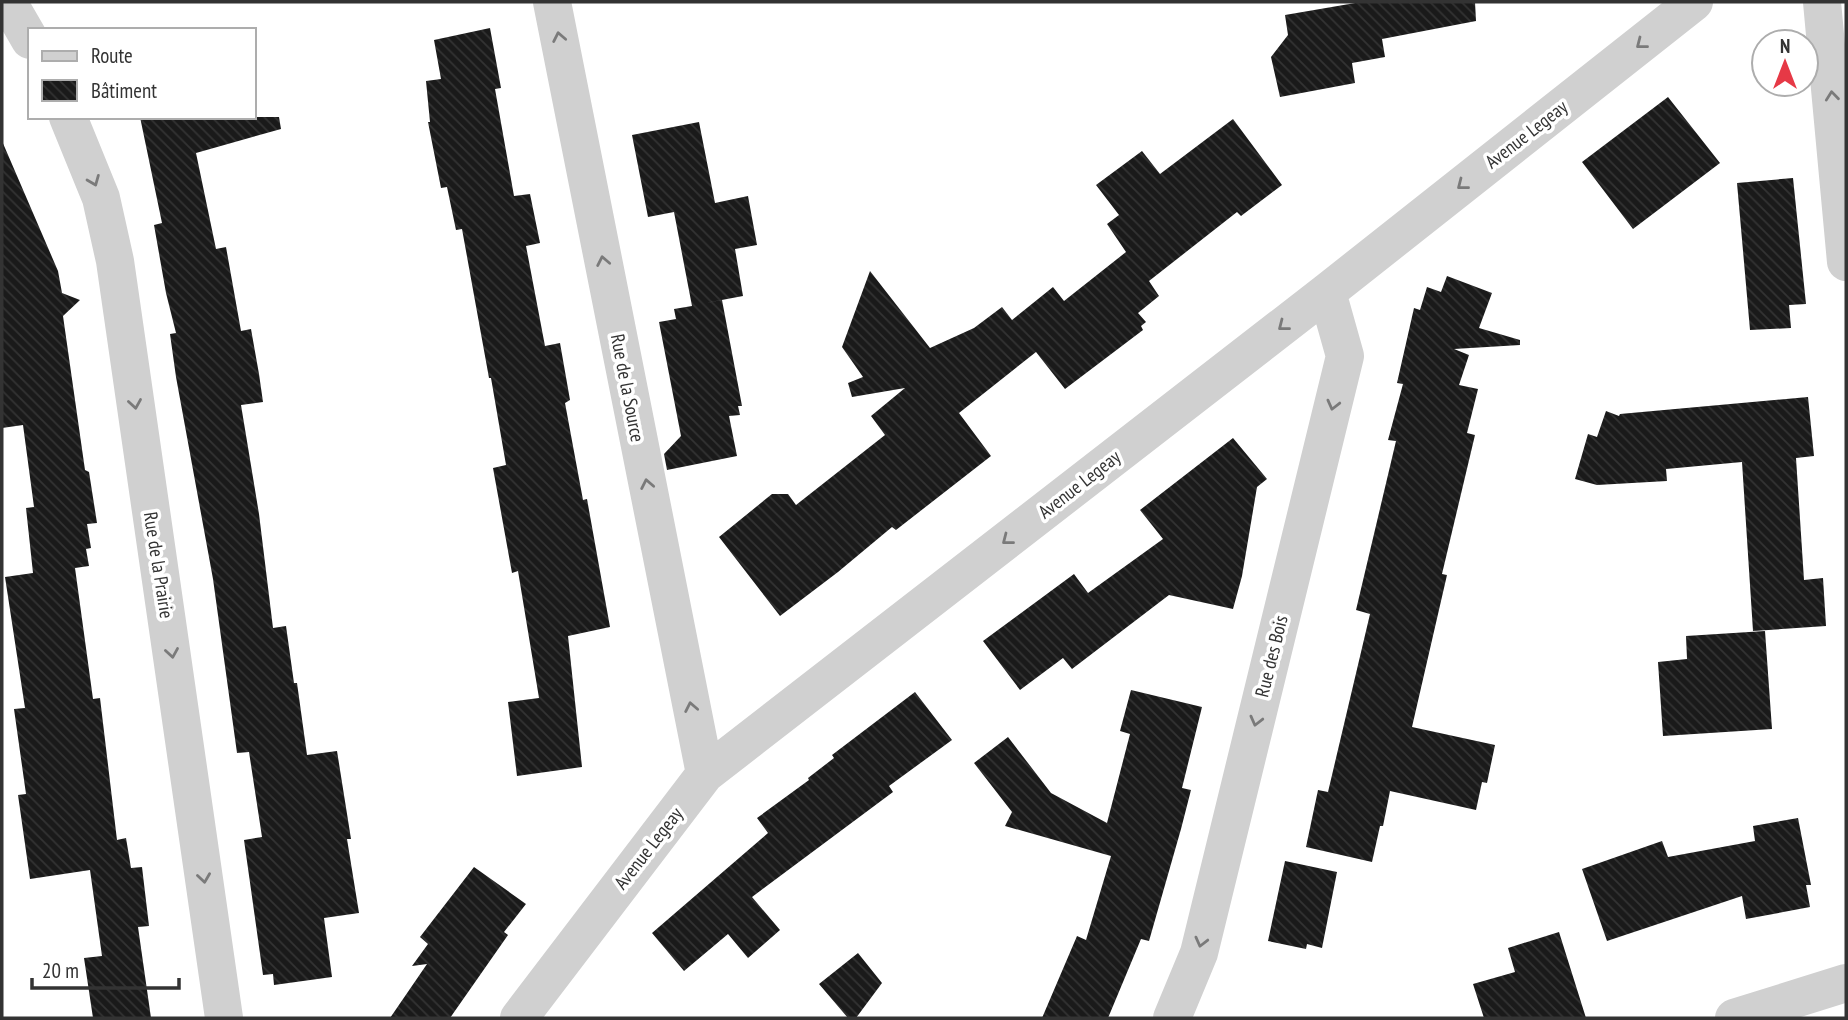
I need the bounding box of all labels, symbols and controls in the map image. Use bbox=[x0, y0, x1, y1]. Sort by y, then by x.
legend bbox=[28, 28, 256, 119]
north arrow bbox=[1750, 28, 1820, 98]
one-way arrow bbox=[553, 31, 568, 43]
text: N bbox=[1780, 34, 1790, 58]
one-way arrow bbox=[1636, 36, 1649, 48]
text: Route bbox=[91, 42, 133, 69]
text: Bâtiment bbox=[91, 77, 157, 104]
one-way arrow bbox=[1825, 91, 1840, 102]
street label: Avenue Legeay bbox=[1480, 94, 1573, 174]
one-way arrow bbox=[85, 174, 99, 186]
one-way arrow bbox=[1457, 177, 1470, 189]
one-way arrow bbox=[597, 255, 612, 267]
one-way arrow bbox=[1279, 317, 1291, 330]
street label: Rue de la Source bbox=[606, 332, 650, 444]
one-way arrow bbox=[127, 398, 142, 410]
one-way arrow bbox=[1327, 399, 1341, 411]
street label: Avenue Legeay bbox=[1033, 444, 1126, 524]
one-way arrow bbox=[641, 478, 656, 490]
street label: Rue de la Prairie bbox=[139, 510, 179, 620]
one-way arrow bbox=[1002, 532, 1014, 545]
street label: Rue des Bois bbox=[1249, 613, 1293, 699]
one-way arrow bbox=[164, 647, 179, 659]
one-way arrow bbox=[685, 701, 700, 713]
one-way arrow bbox=[1249, 715, 1264, 727]
street label: Avenue Legeay bbox=[608, 801, 688, 894]
one-way arrow bbox=[196, 873, 211, 884]
one-way arrow bbox=[1195, 936, 1209, 948]
scale bar bbox=[32, 946, 178, 990]
text: 20 m bbox=[42, 957, 79, 984]

